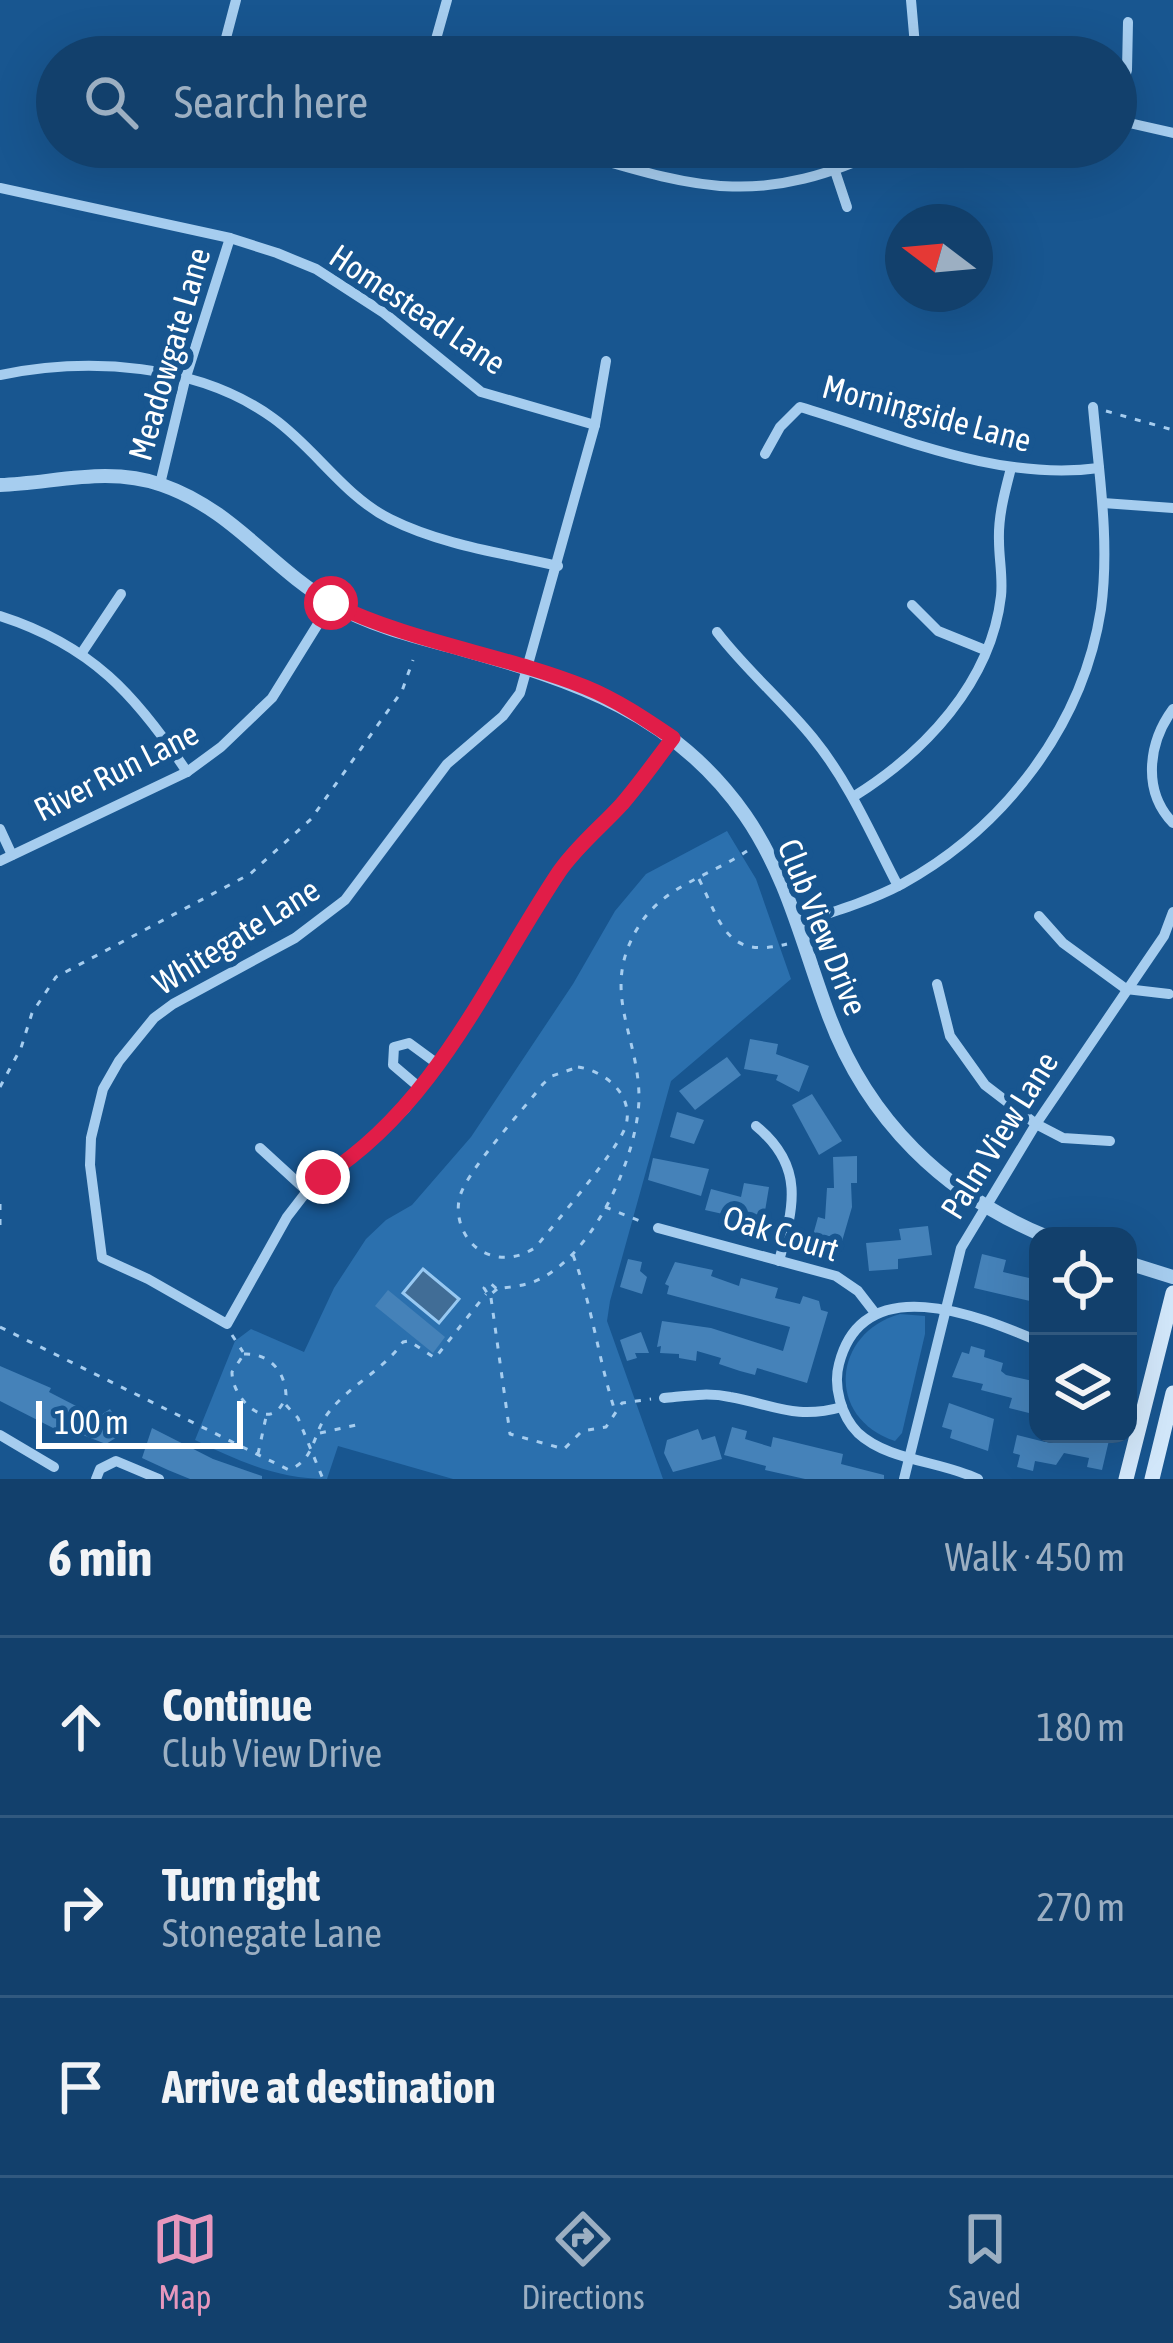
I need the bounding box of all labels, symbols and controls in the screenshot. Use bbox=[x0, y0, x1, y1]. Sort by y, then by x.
search box bbox=[36, 36, 1137, 168]
icon: search bbox=[78, 69, 144, 135]
text: Search here bbox=[174, 76, 368, 128]
north arrow bbox=[885, 204, 993, 312]
street label: Homestead Lane bbox=[323, 236, 513, 382]
street label: Meadowgate Lane bbox=[120, 243, 218, 465]
street label: Morningside Lane bbox=[818, 367, 1036, 459]
route start bbox=[304, 576, 358, 630]
street label: River Run Lane bbox=[28, 714, 204, 828]
street label: Club View Drive bbox=[770, 833, 876, 1021]
street label: Whitegate Lane bbox=[146, 870, 326, 1002]
street label: Palm View Lane bbox=[933, 1045, 1065, 1225]
route end bbox=[296, 1150, 350, 1204]
street label: Oak Court bbox=[719, 1197, 843, 1269]
map controls bbox=[1029, 1227, 1137, 1443]
button: locate bbox=[1029, 1227, 1137, 1335]
button: layers bbox=[1029, 1335, 1137, 1443]
scale bar bbox=[36, 1395, 243, 1448]
text: 100 m bbox=[54, 1403, 129, 1441]
text: 6 min bbox=[48, 1528, 152, 1587]
text: Walk · 450 m bbox=[945, 1535, 1125, 1579]
text: Continue bbox=[162, 1679, 313, 1731]
icon: ahead bbox=[48, 1694, 114, 1760]
text: 180 m bbox=[1037, 1705, 1125, 1749]
text: Club View Drive bbox=[162, 1731, 382, 1775]
text: Turn right bbox=[162, 1859, 320, 1911]
icon: right bbox=[48, 1874, 114, 1940]
text: 270 m bbox=[1037, 1885, 1125, 1929]
text: Stonegate Lane bbox=[162, 1911, 382, 1955]
icon: arrive bbox=[48, 2054, 114, 2120]
text: Arrive at destination bbox=[162, 2061, 496, 2113]
tab: Map bbox=[152, 2206, 218, 2316]
tab: Directions bbox=[521, 2206, 645, 2316]
tab: Saved bbox=[948, 2206, 1021, 2316]

